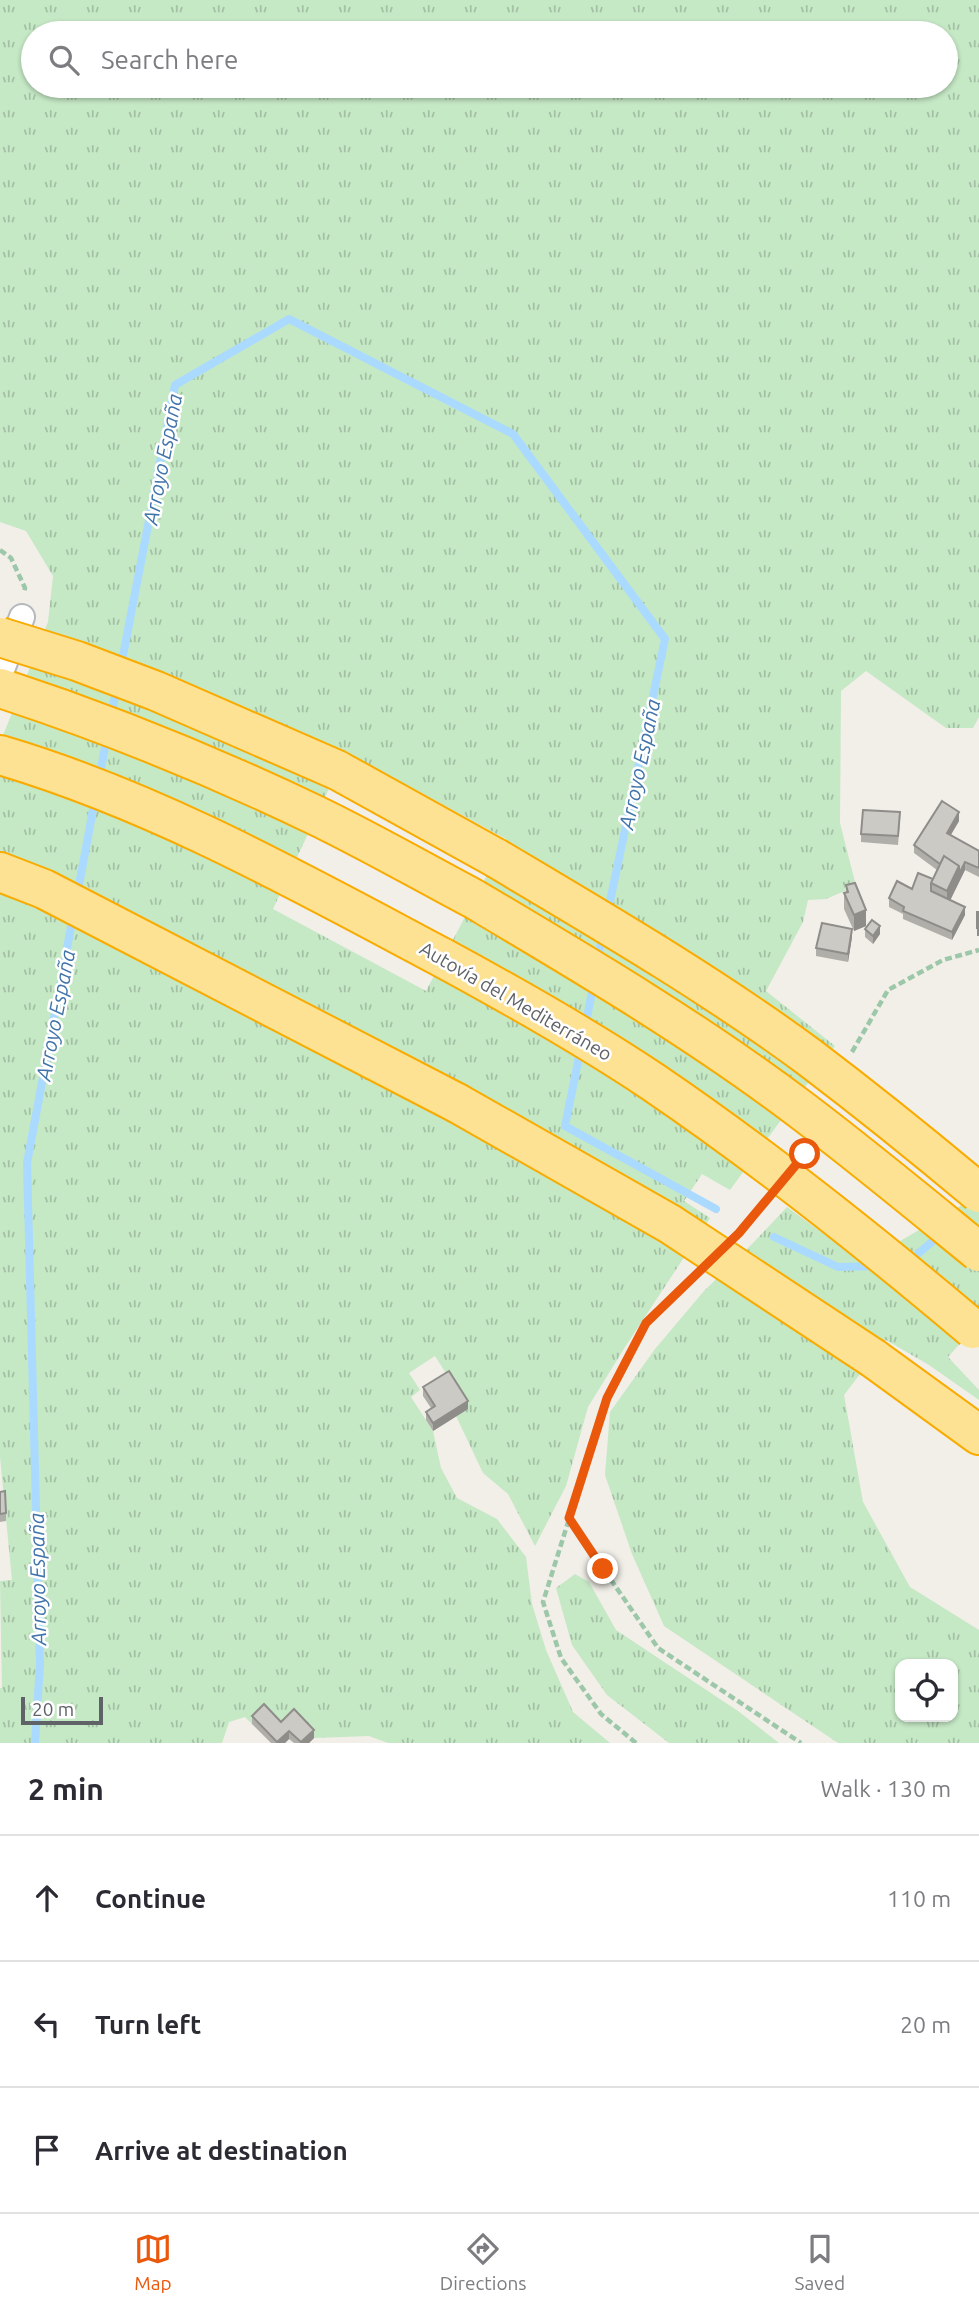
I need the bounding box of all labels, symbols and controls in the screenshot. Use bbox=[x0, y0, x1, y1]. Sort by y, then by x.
search box bbox=[21, 21, 958, 98]
icon: search bbox=[45, 41, 83, 79]
text: Search here bbox=[101, 45, 238, 74]
water label: Arroyo España bbox=[137, 392, 186, 527]
water label: Arroyo España bbox=[613, 697, 665, 832]
street label: Autovía del Mediterráneo bbox=[416, 937, 616, 1065]
water label: Arroyo España bbox=[30, 948, 79, 1083]
route start bbox=[789, 1138, 820, 1169]
water label: Arroyo España bbox=[24, 1512, 50, 1647]
route end bbox=[587, 1553, 618, 1584]
map controls bbox=[895, 1659, 958, 1722]
button: locate bbox=[895, 1659, 958, 1722]
scale bar bbox=[21, 1694, 103, 1726]
text: 20 m bbox=[32, 1698, 74, 1720]
text: 2 min bbox=[28, 1772, 104, 1806]
text: Walk · 130 m bbox=[820, 1776, 951, 1801]
icon: ahead bbox=[28, 1879, 66, 1917]
text: Continue bbox=[95, 1884, 206, 1913]
text: 110 m bbox=[887, 1886, 951, 1911]
icon: left bbox=[28, 2005, 66, 2043]
text: Turn left bbox=[95, 2010, 201, 2039]
text: 20 m bbox=[900, 2012, 951, 2037]
icon: arrive bbox=[28, 2131, 66, 2169]
text: Arrive at destination bbox=[95, 2136, 348, 2165]
tab: Map bbox=[134, 2230, 172, 2294]
tab: Directions bbox=[440, 2230, 527, 2294]
tab: Saved bbox=[794, 2230, 845, 2294]

